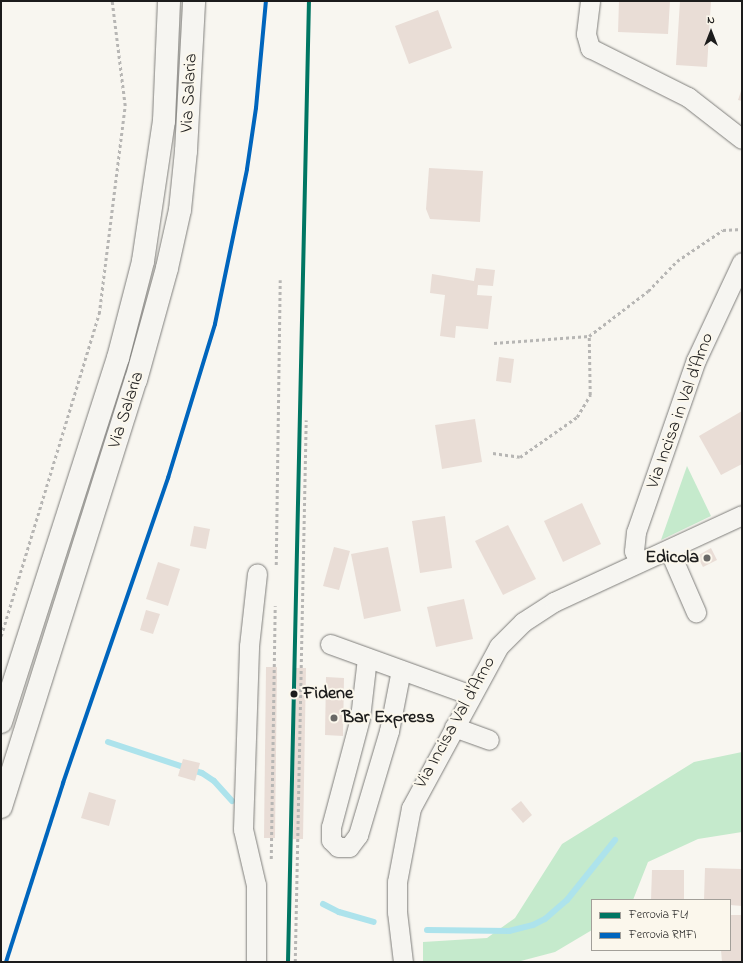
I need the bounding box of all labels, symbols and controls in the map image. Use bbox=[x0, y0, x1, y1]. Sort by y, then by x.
north arrow bbox=[691, 12, 731, 52]
text: N bbox=[707, 12, 715, 28]
street label: Via Salaria bbox=[177, 53, 203, 133]
street label: Via Incisa in Val d'Arno bbox=[643, 330, 719, 492]
street label: Via Salaria bbox=[104, 369, 150, 451]
place label: Edicola bbox=[645, 547, 699, 569]
marker: Edicola bbox=[702, 553, 712, 563]
street label: Via Incisa Val d'Arno bbox=[411, 653, 501, 793]
place label: Fidene bbox=[303, 683, 353, 705]
marker: Fidene bbox=[288, 688, 300, 700]
place label: Bar Express bbox=[342, 707, 435, 729]
marker: Bar Express bbox=[329, 713, 339, 723]
legend bbox=[591, 899, 731, 951]
text: Ferrovia FL1 bbox=[629, 906, 688, 924]
text: Ferrovia RMFI bbox=[629, 926, 697, 944]

